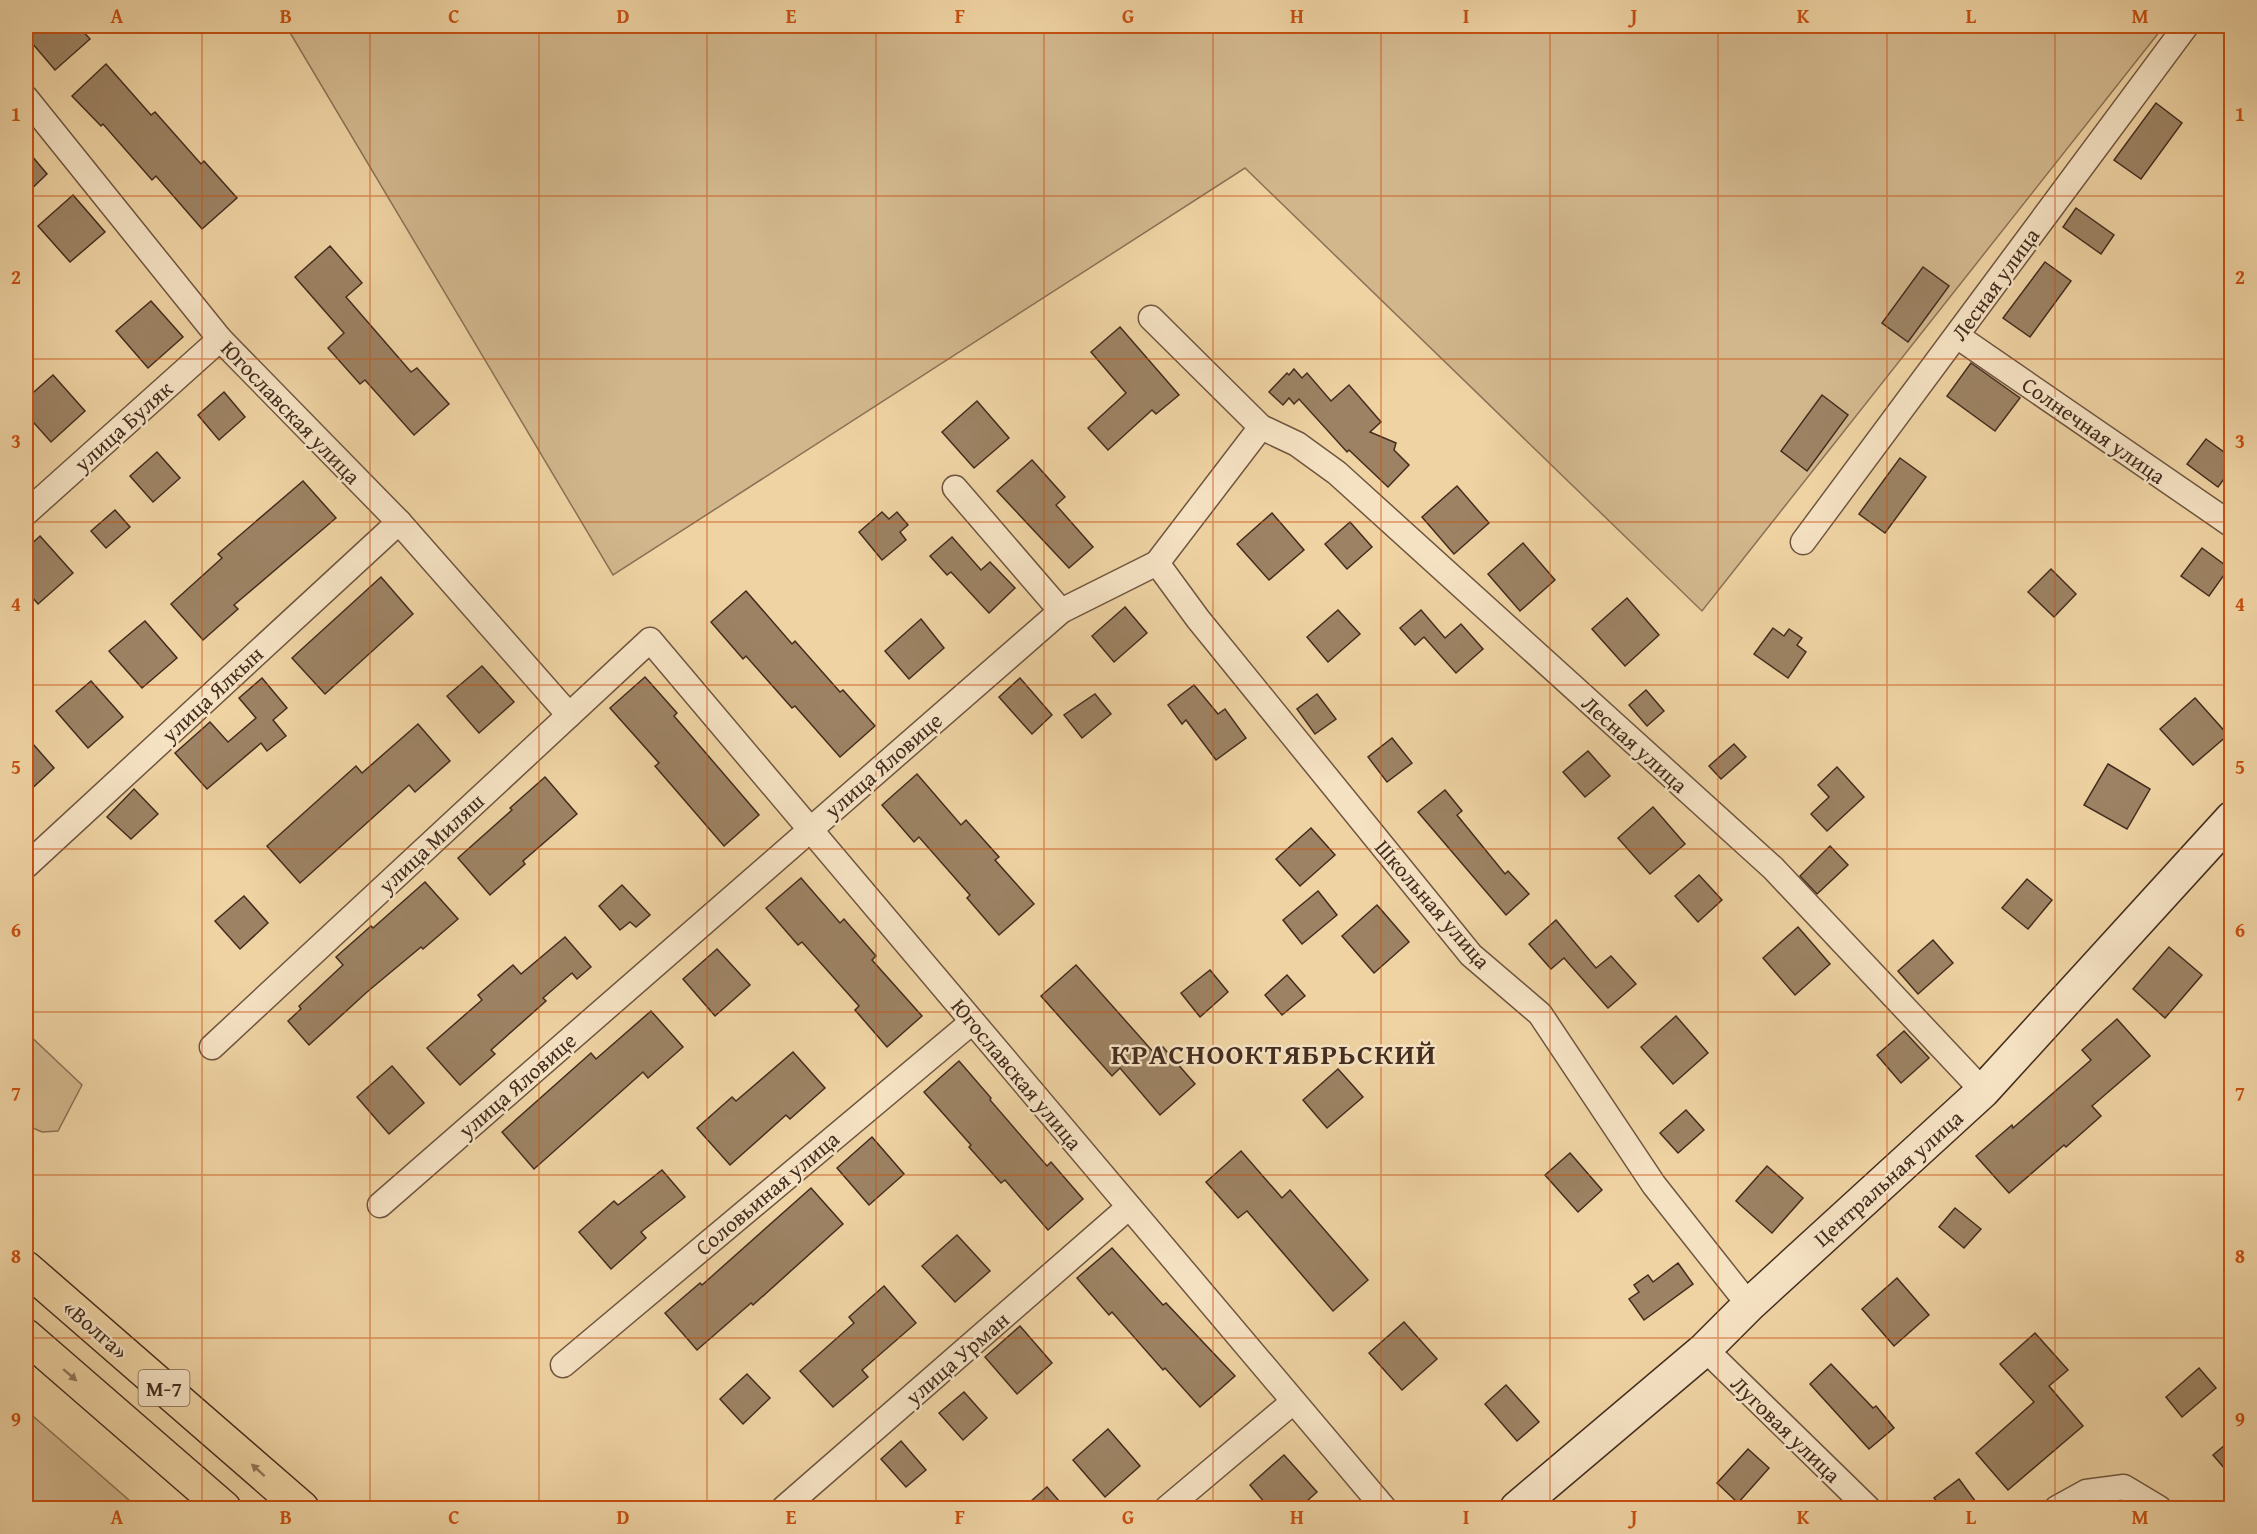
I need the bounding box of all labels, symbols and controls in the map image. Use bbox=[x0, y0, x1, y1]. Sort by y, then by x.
text: A bbox=[111, 1, 124, 30]
text: B bbox=[280, 1, 292, 30]
text: C bbox=[448, 1, 460, 30]
text: D bbox=[616, 1, 630, 30]
text: E bbox=[786, 1, 797, 30]
text: F bbox=[955, 1, 965, 30]
text: G bbox=[1122, 1, 1134, 30]
text: H bbox=[1290, 1, 1304, 30]
text: I bbox=[1463, 1, 1469, 30]
text: J bbox=[1628, 1, 1638, 30]
text: K bbox=[1797, 1, 1810, 30]
text: L bbox=[1966, 1, 1977, 30]
text: M bbox=[2131, 1, 2149, 30]
text: 1 bbox=[11, 99, 21, 128]
text: 1 bbox=[2235, 99, 2245, 128]
street label: Лесная улица bbox=[1943, 221, 2047, 347]
text: 2 bbox=[11, 262, 21, 291]
text: 2 bbox=[2235, 262, 2245, 291]
street label: Югославская улица bbox=[214, 333, 369, 492]
street label: Солнечная улица bbox=[2016, 368, 2173, 492]
street label: улица Буляк bbox=[66, 373, 180, 480]
text: 3 bbox=[11, 426, 21, 455]
text: 3 bbox=[2235, 426, 2245, 455]
text: 4 bbox=[11, 589, 21, 618]
text: 4 bbox=[2235, 589, 2245, 618]
street label: улица Ялкын bbox=[153, 638, 270, 750]
street label: Лесная улица bbox=[1575, 688, 1695, 801]
street label: улица Яловице bbox=[816, 705, 949, 826]
text: 5 bbox=[11, 752, 21, 781]
text: 5 bbox=[2235, 752, 2245, 781]
street label: улица Миляш bbox=[370, 785, 491, 901]
street label: Школьная улица bbox=[1368, 832, 1499, 976]
text: 6 bbox=[11, 915, 21, 944]
text: 6 bbox=[2235, 915, 2245, 944]
street label: Югославская улица bbox=[944, 991, 1091, 1157]
street label: улица Яловице bbox=[450, 1025, 583, 1146]
district label: КРАСНООКТЯБРЬСКИЙ bbox=[1111, 1033, 1437, 1074]
text: 7 bbox=[11, 1078, 21, 1107]
text: 7 bbox=[2235, 1078, 2245, 1107]
street label: Центральная улица bbox=[1806, 1102, 1970, 1254]
street label: Соловьиная улица bbox=[688, 1123, 846, 1263]
text: 8 bbox=[11, 1241, 21, 1270]
text: 8 bbox=[2235, 1241, 2245, 1270]
street label: «Волга» bbox=[56, 1292, 136, 1367]
street label: улица Урман bbox=[897, 1304, 1016, 1413]
one-way arrow bbox=[62, 1368, 78, 1381]
street label: Луговая улица bbox=[1724, 1368, 1849, 1490]
road number: М-7 bbox=[138, 1370, 190, 1406]
text: 9 bbox=[11, 1404, 21, 1433]
text: 9 bbox=[2235, 1404, 2245, 1433]
one-way arrow bbox=[251, 1464, 266, 1477]
text: A bbox=[111, 1502, 124, 1531]
text: B bbox=[280, 1502, 292, 1531]
text: C bbox=[448, 1502, 460, 1531]
text: D bbox=[616, 1502, 630, 1531]
text: E bbox=[786, 1502, 797, 1531]
text: F bbox=[955, 1502, 965, 1531]
text: G bbox=[1122, 1502, 1134, 1531]
text: H bbox=[1290, 1502, 1304, 1531]
text: I bbox=[1463, 1502, 1469, 1531]
text: J bbox=[1628, 1502, 1638, 1531]
text: K bbox=[1797, 1502, 1810, 1531]
text: L bbox=[1966, 1502, 1977, 1531]
text: M bbox=[2131, 1502, 2149, 1531]

